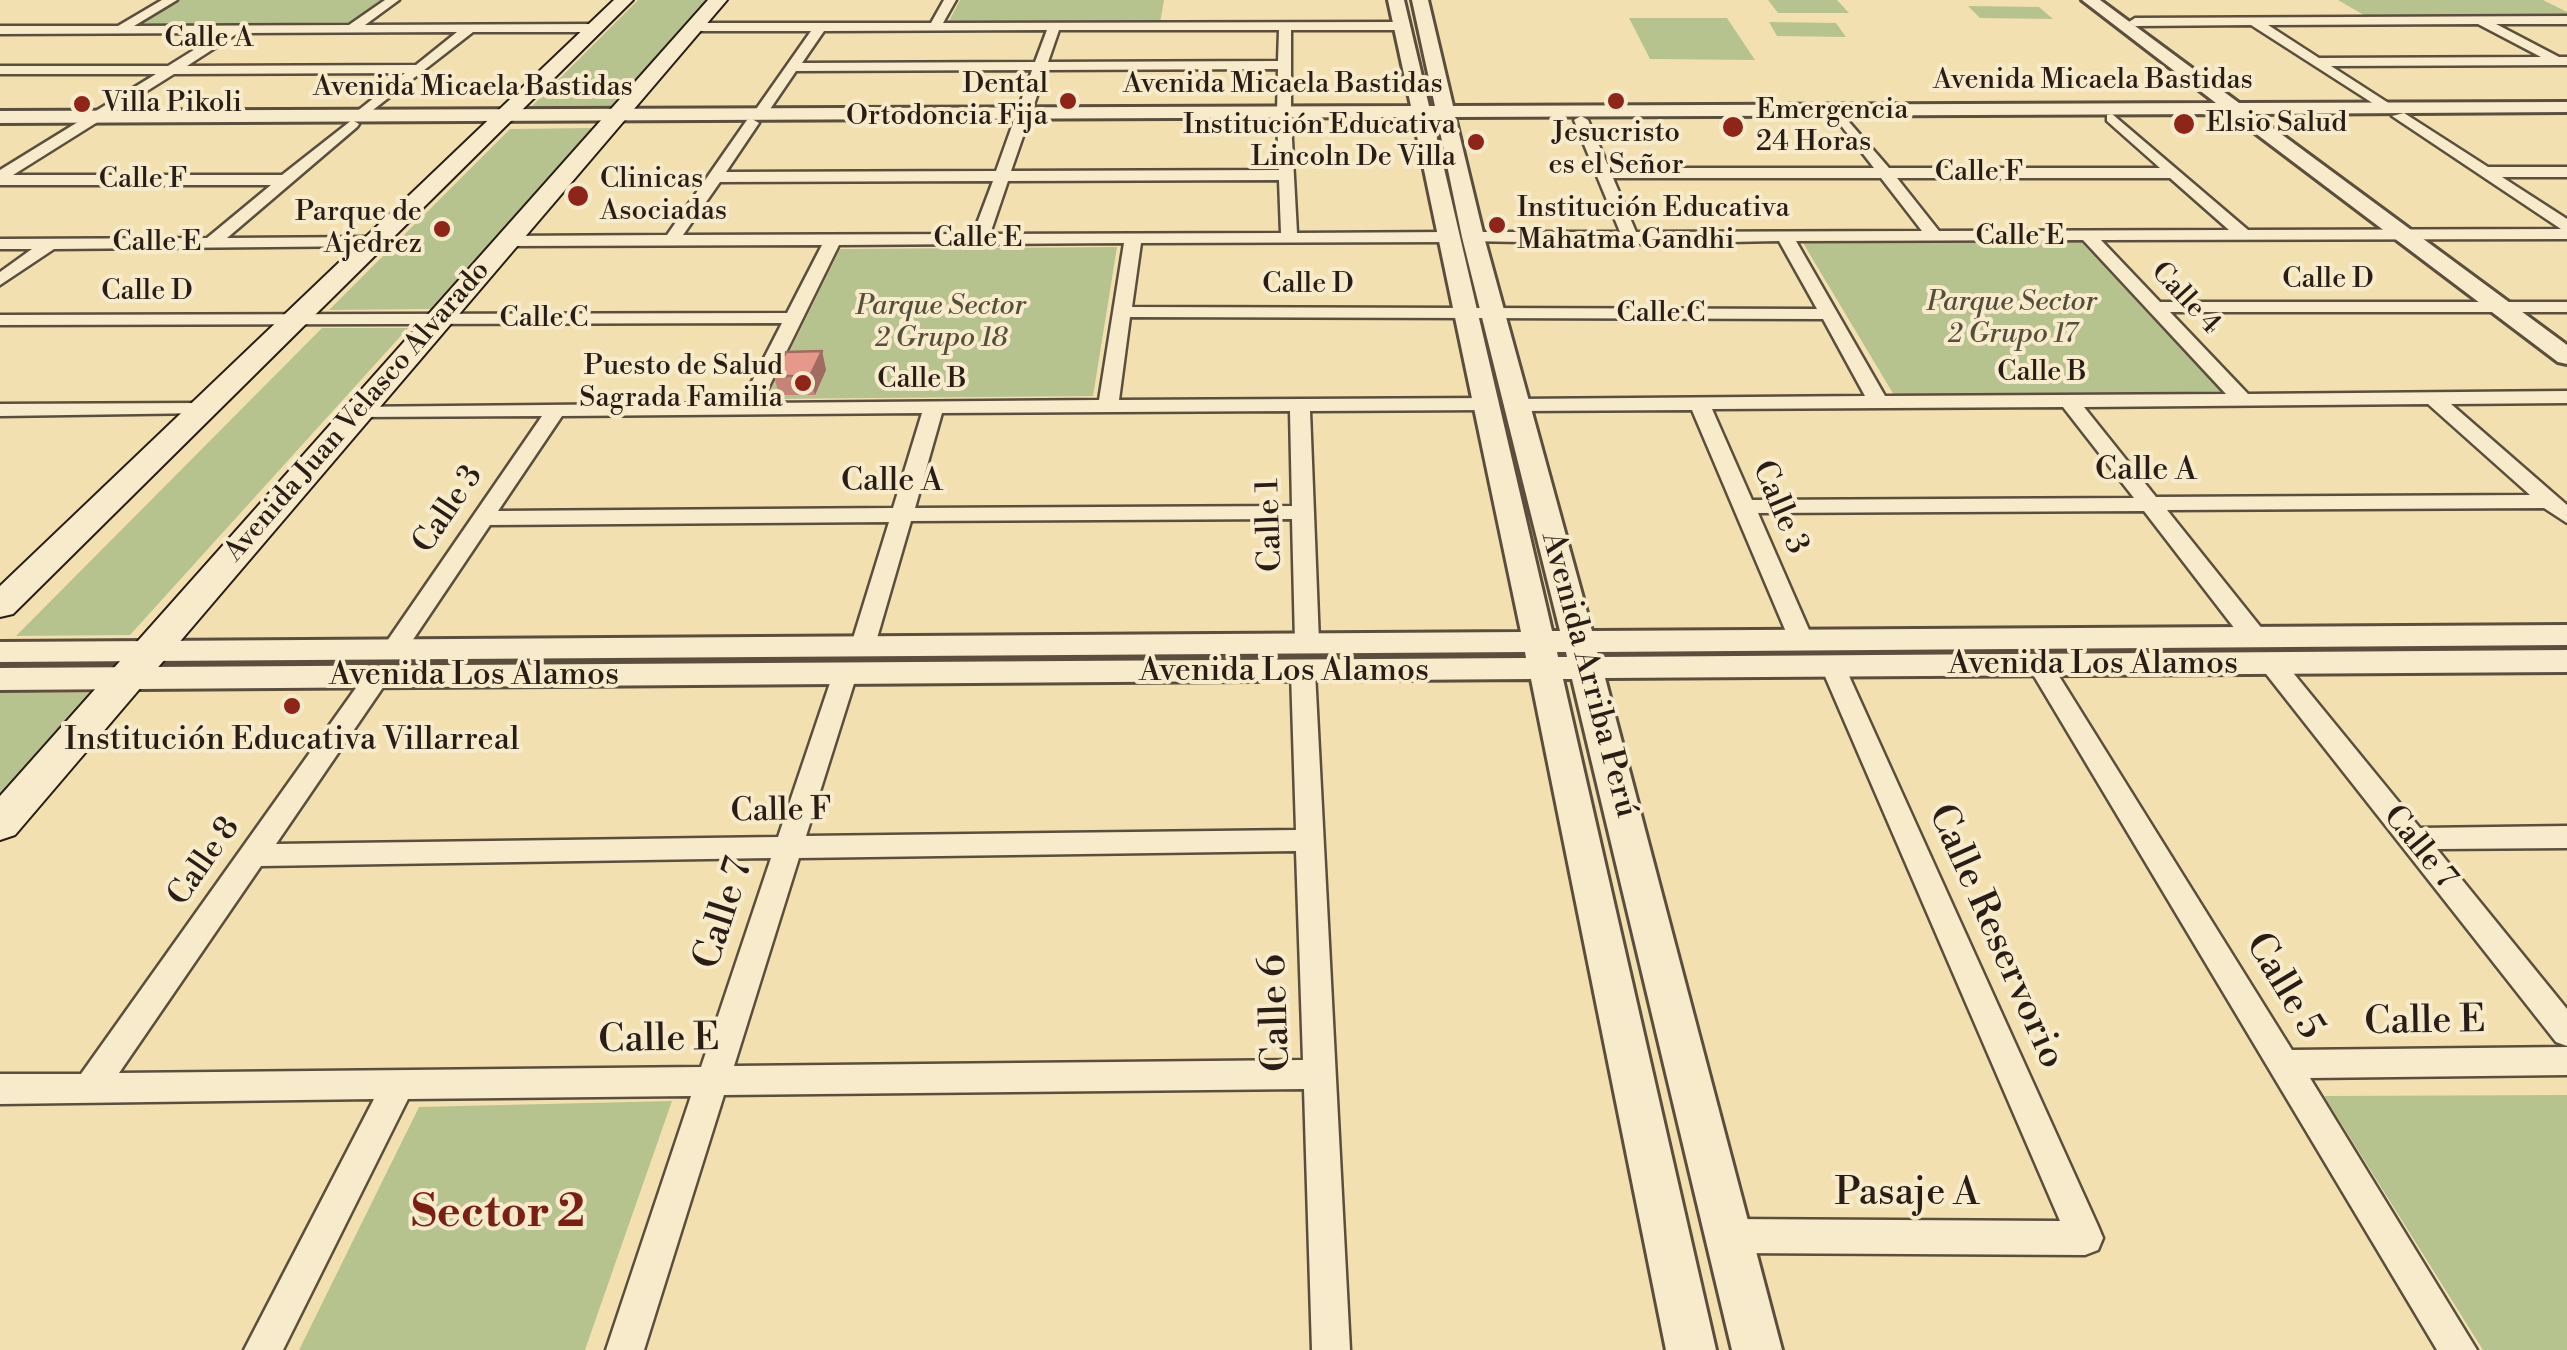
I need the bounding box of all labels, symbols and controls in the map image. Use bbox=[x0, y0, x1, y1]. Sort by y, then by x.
street label: Calle A bbox=[164, 22, 254, 56]
street label: Avenida Micaela Bastidas bbox=[1933, 64, 2253, 98]
place label: Dental Ortodoncia Fija bbox=[846, 68, 1048, 134]
street label: Avenida Micaela Bastidas bbox=[1123, 68, 1443, 102]
street label: Avenida Micaela Bastidas bbox=[313, 71, 633, 105]
place label: Villa Pikoli bbox=[102, 87, 242, 121]
marker: Dental Ortodoncia Fija bbox=[1057, 90, 1079, 112]
marker: Jesucristo es el Señor bbox=[1605, 90, 1627, 112]
marker: Villa Pikoli bbox=[71, 93, 93, 115]
place label: Emergencia 24 Horas bbox=[1756, 94, 1908, 160]
place label: Elsio Salud bbox=[2206, 107, 2347, 141]
place label: Institución Educativa Lincoln De Villa bbox=[1183, 109, 1456, 175]
marker: Elsio Salud bbox=[2171, 111, 2197, 137]
marker: Emergencia 24 Horas bbox=[1720, 114, 1746, 140]
place label: Jesucristo es el Señor bbox=[1548, 117, 1684, 183]
marker: Institución Educativa Lincoln De Villa bbox=[1465, 131, 1487, 153]
street label: Calle F bbox=[1935, 156, 2023, 190]
street label: Calle F bbox=[99, 163, 187, 197]
place label: Clinicas Asociadas bbox=[600, 163, 727, 229]
marker: Clinicas Asociadas bbox=[565, 183, 591, 209]
place label: Institución Educativa Mahatma Gandhi bbox=[1517, 192, 1790, 258]
place label: Parque de Ajedrez bbox=[295, 196, 422, 262]
marker: Institución Educativa Mahatma Gandhi bbox=[1486, 214, 1508, 236]
marker: Parque de Ajedrez bbox=[431, 218, 453, 240]
street label: Calle E bbox=[1975, 220, 2065, 254]
street label: Calle E bbox=[933, 222, 1023, 256]
street label: Calle E bbox=[112, 226, 202, 260]
street label: Avenida Juan Velasco Alvarado bbox=[218, 255, 498, 569]
street label: Calle 4 bbox=[2143, 256, 2227, 342]
street label: Calle D bbox=[2282, 263, 2374, 297]
street label: Calle D bbox=[1262, 268, 1354, 302]
street label: Calle D bbox=[101, 275, 193, 309]
park label: Parque Sector 2 Grupo 17 bbox=[1927, 286, 2097, 352]
park label: Parque Sector 2 Grupo 18 bbox=[856, 290, 1026, 356]
street label: Calle C bbox=[1616, 297, 1706, 331]
street label: Calle C bbox=[499, 302, 589, 336]
place label: Puesto de Salud Sagrada Familia bbox=[579, 350, 783, 416]
street label: Calle B bbox=[1997, 356, 2087, 390]
street label: Calle B bbox=[877, 363, 967, 397]
marker: Puesto de Salud Sagrada Familia bbox=[792, 372, 814, 394]
street label: Calle A bbox=[2095, 452, 2197, 490]
street label: Calle 3 bbox=[1742, 456, 1816, 560]
street label: Calle 3 bbox=[406, 459, 492, 561]
street label: Calle A bbox=[841, 463, 943, 501]
street label: Calle 1 bbox=[1250, 478, 1292, 572]
street label: Avenida Arriba Perú bbox=[1531, 528, 1645, 822]
street label: Avenida Los Alamos bbox=[1948, 646, 2238, 684]
street label: Avenida Los Alamos bbox=[1139, 653, 1429, 691]
street label: Avenida Los Alamos bbox=[329, 657, 619, 695]
marker: Institución Educativa Villarreal bbox=[281, 695, 303, 717]
place label: Institución Educativa Villarreal bbox=[65, 722, 519, 760]
street label: Calle F bbox=[730, 792, 832, 832]
street label: Calle Reservorio bbox=[1916, 798, 2074, 1076]
street label: Calle 7 bbox=[2374, 799, 2464, 897]
street label: Calle 8 bbox=[161, 810, 249, 914]
street label: Calle 7 bbox=[686, 853, 764, 975]
street label: Calle 5 bbox=[2234, 926, 2332, 1048]
street label: Calle 6 bbox=[1252, 953, 1302, 1073]
street label: Calle E bbox=[2364, 999, 2486, 1047]
street label: Calle E bbox=[598, 1017, 720, 1065]
street label: Pasaje A bbox=[1835, 1172, 1979, 1218]
district label: Sector 2 bbox=[411, 1188, 585, 1242]

